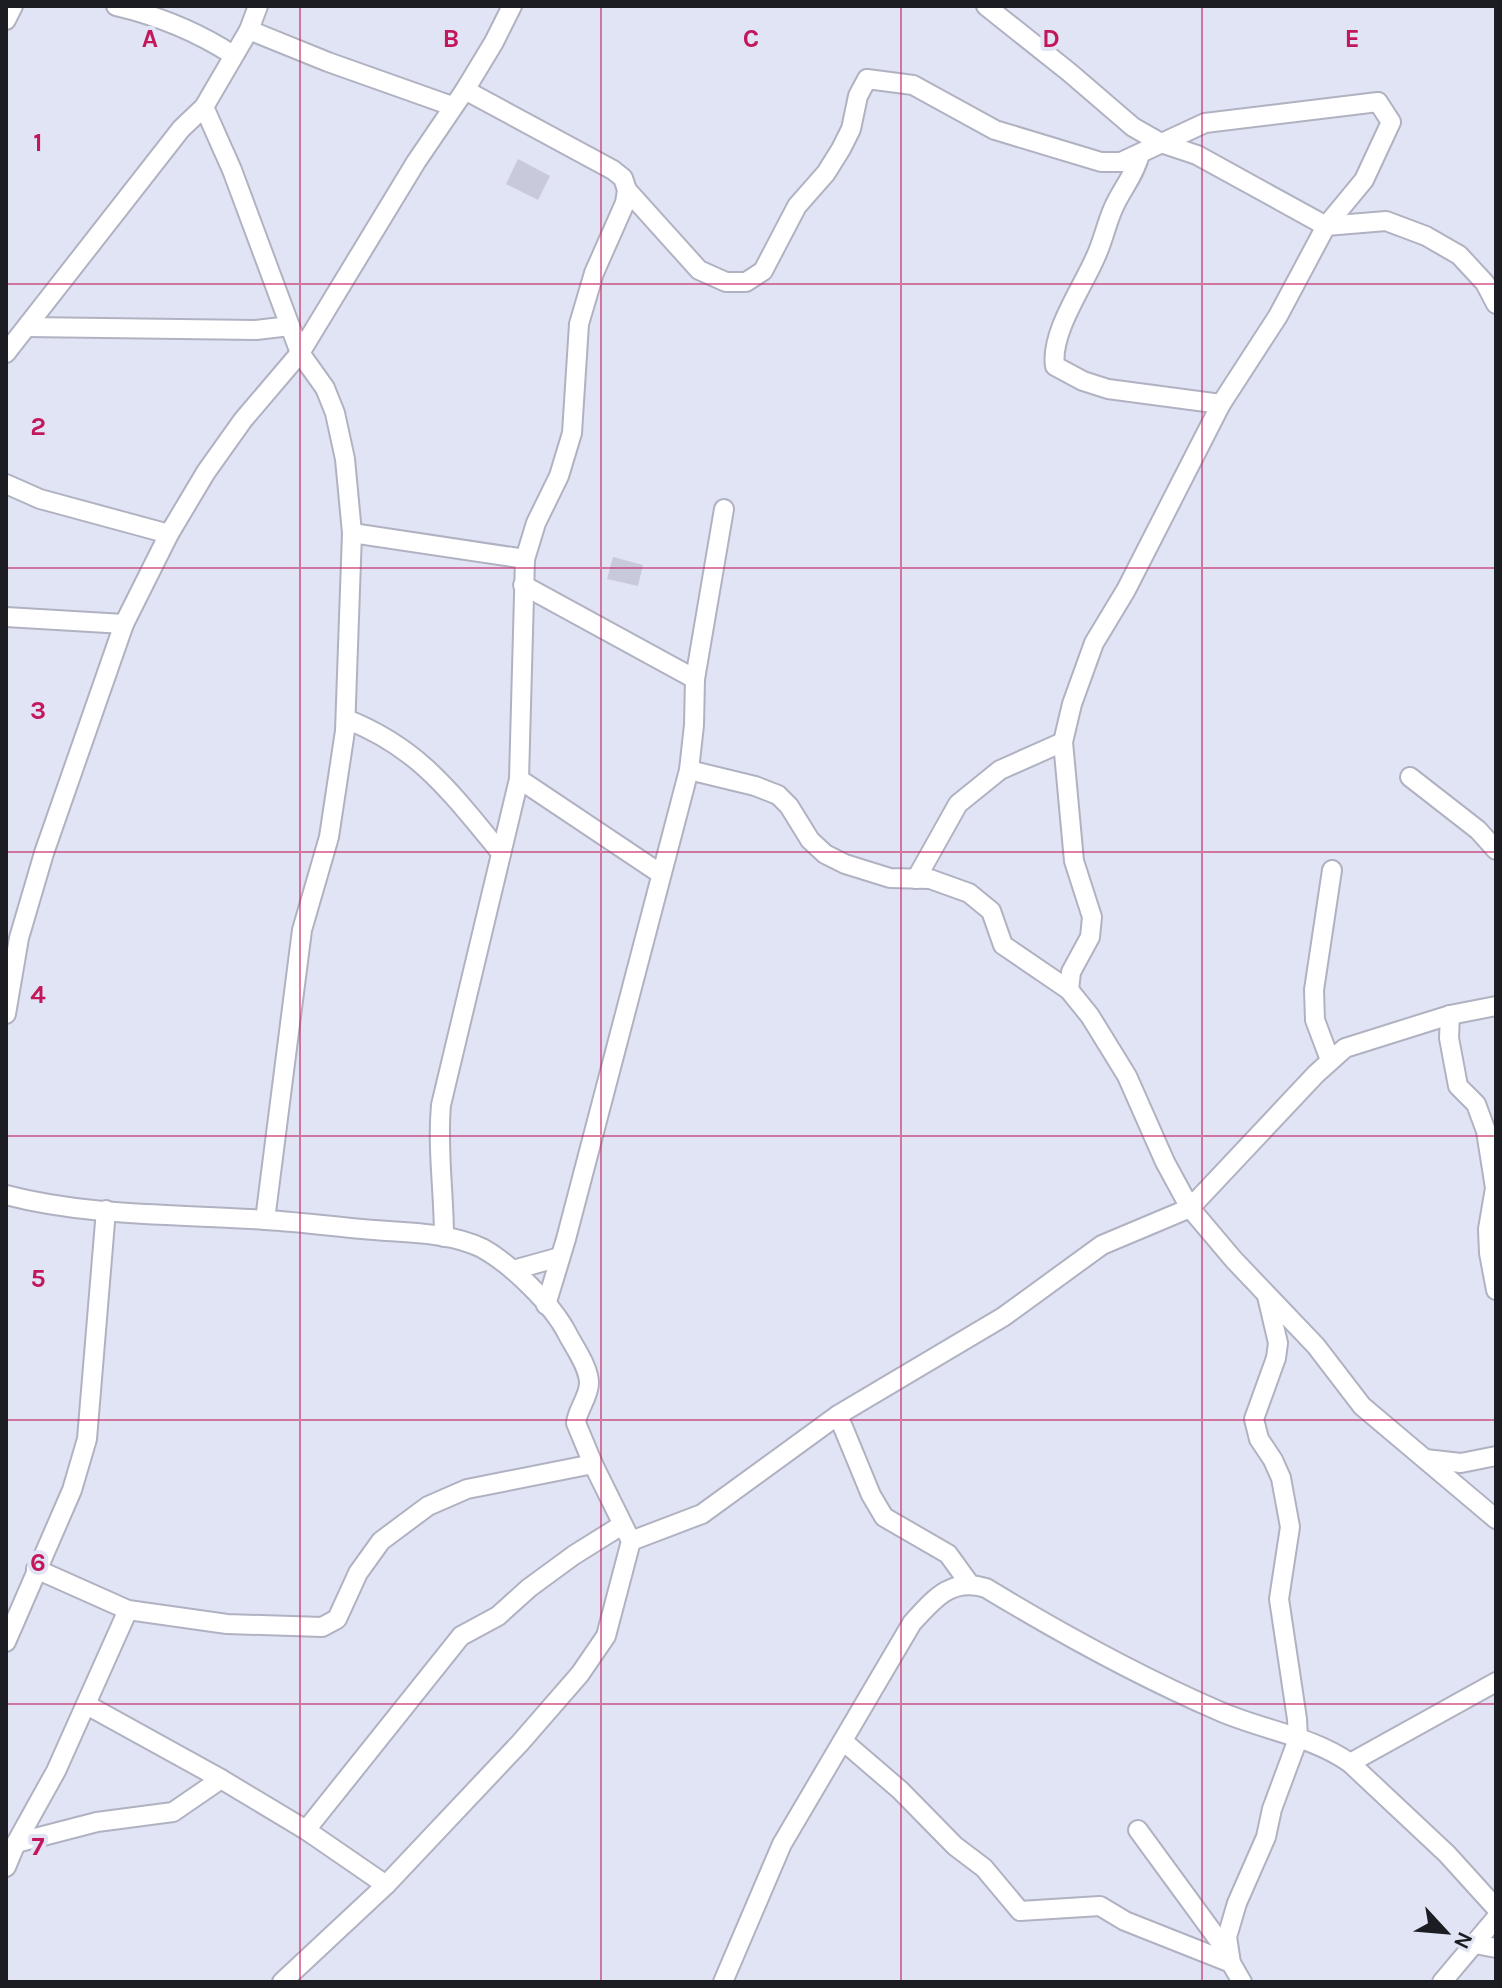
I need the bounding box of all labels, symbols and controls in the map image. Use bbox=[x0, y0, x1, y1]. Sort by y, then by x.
text: A bbox=[142, 23, 158, 54]
text: B bbox=[443, 23, 459, 54]
text: C bbox=[743, 23, 759, 54]
text: D bbox=[1042, 23, 1060, 54]
text: E bbox=[1344, 23, 1360, 54]
text: 1 bbox=[33, 127, 43, 158]
text: 2 bbox=[30, 411, 46, 442]
text: 3 bbox=[30, 695, 46, 726]
text: 4 bbox=[30, 979, 46, 1010]
text: 5 bbox=[30, 1263, 46, 1294]
text: 6 bbox=[30, 1547, 46, 1578]
text: 7 bbox=[32, 1831, 45, 1862]
north arrow bbox=[1406, 1892, 1486, 1972]
text: N bbox=[1448, 1928, 1478, 1953]

